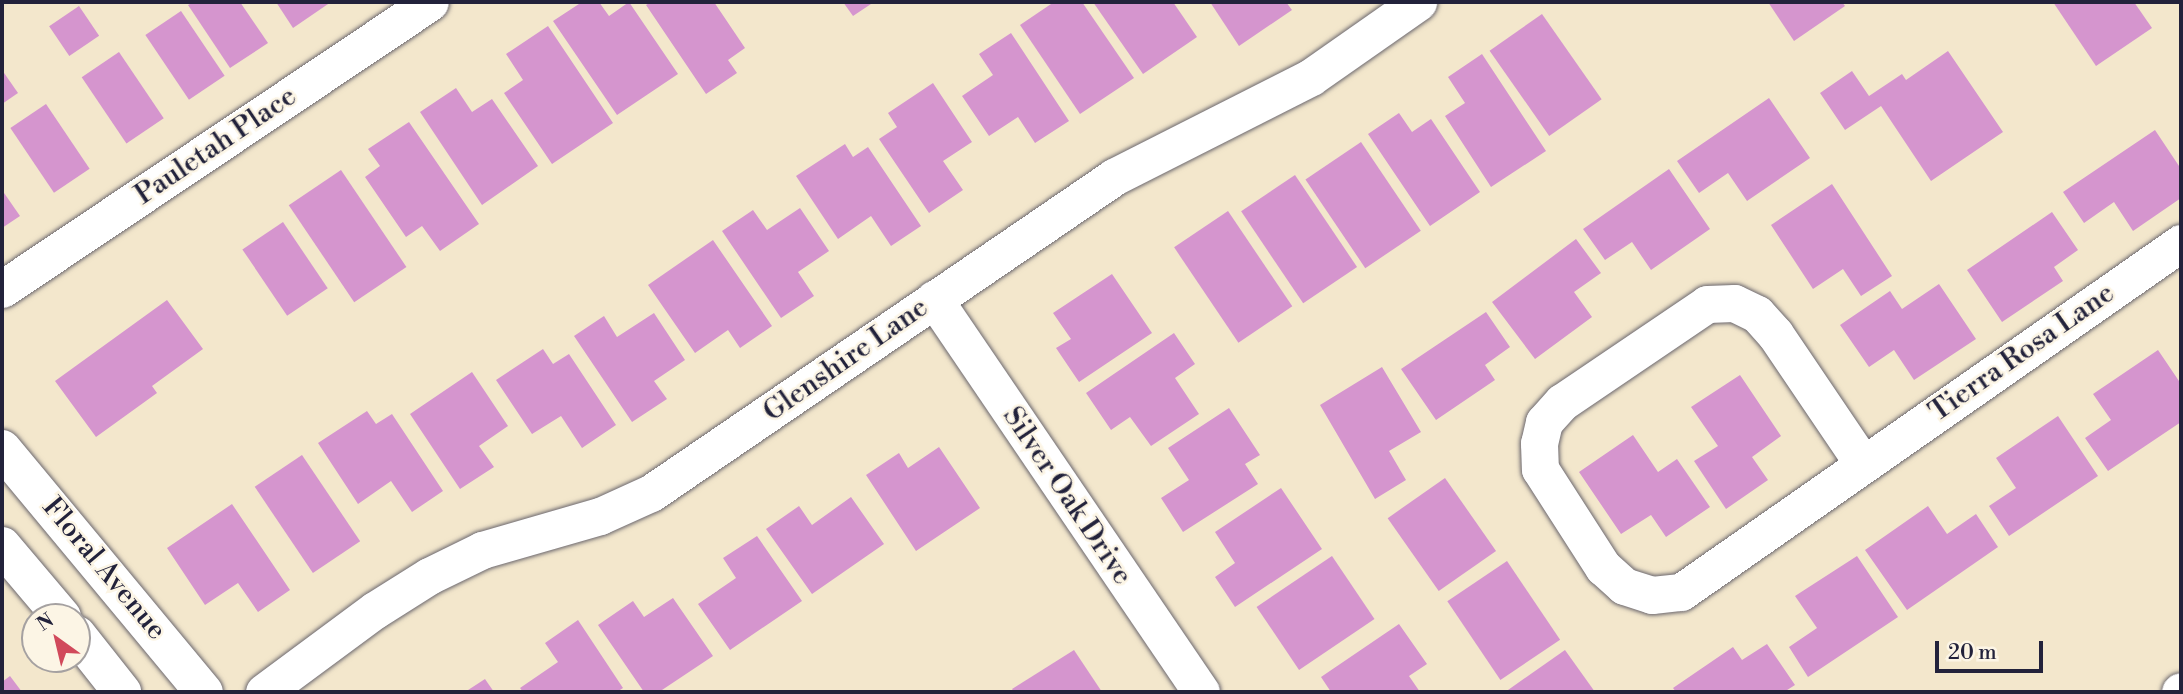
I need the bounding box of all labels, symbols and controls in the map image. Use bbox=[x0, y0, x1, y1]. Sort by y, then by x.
street label: Pauletah Place bbox=[129, 80, 303, 212]
street label: Tierra Rosa Lane bbox=[1923, 277, 2121, 429]
street label: Glenshire Lane bbox=[757, 291, 935, 429]
street label: Silver Oak Drive bbox=[995, 401, 1139, 591]
street label: Floral Avenue bbox=[35, 491, 173, 647]
north arrow bbox=[21, 603, 91, 673]
text: N bbox=[32, 608, 58, 636]
scale bar bbox=[1938, 628, 2046, 672]
text: 20 m bbox=[1948, 640, 1997, 666]

